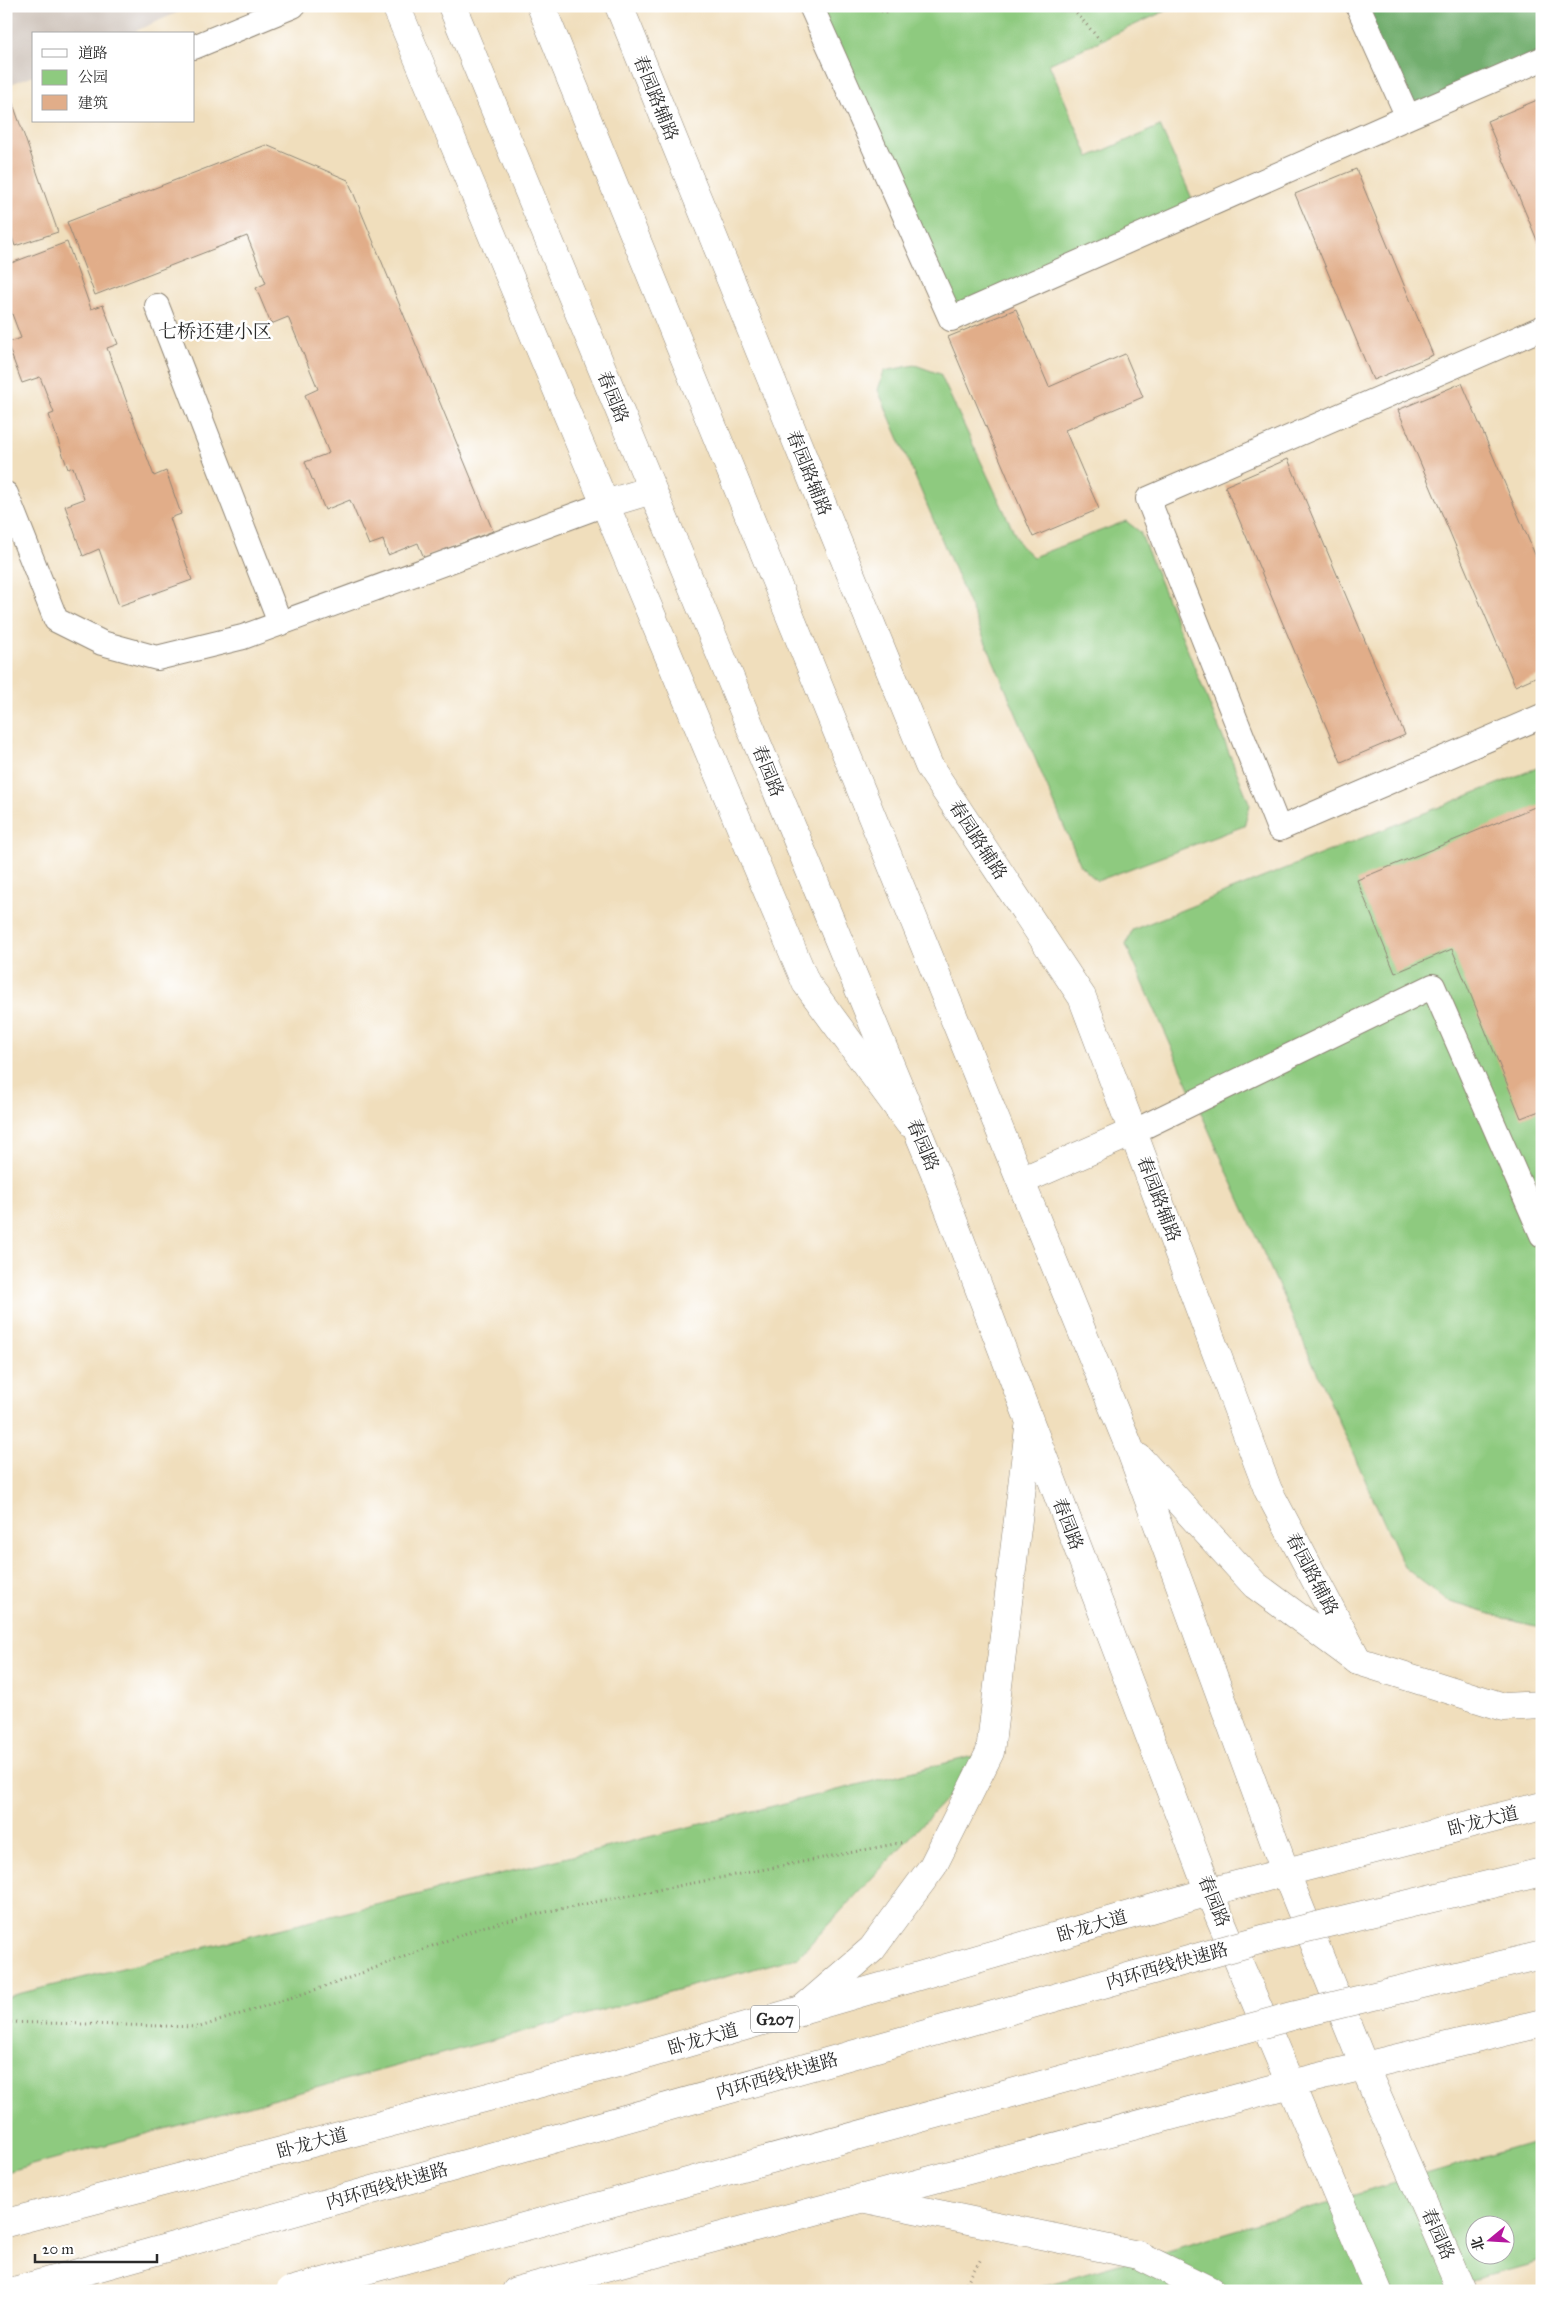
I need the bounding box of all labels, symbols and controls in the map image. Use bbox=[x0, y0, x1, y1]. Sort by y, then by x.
legend bbox=[32, 32, 195, 122]
text: 道路 bbox=[78, 44, 108, 62]
street label: 春园路辅路 bbox=[629, 52, 683, 144]
text: 公园 bbox=[78, 68, 108, 86]
text: 建筑 bbox=[78, 94, 108, 112]
district label: 七桥还建小区 bbox=[158, 320, 272, 343]
street label: 春园路 bbox=[593, 368, 633, 426]
street label: 春园路辅路 bbox=[782, 427, 836, 519]
street label: 春园路 bbox=[748, 742, 788, 800]
street label: 春园路辅路 bbox=[944, 796, 1012, 884]
street label: 春园路 bbox=[902, 1116, 944, 1174]
street label: 春园路辅路 bbox=[1133, 1153, 1185, 1245]
street label: 春园路 bbox=[1048, 1495, 1088, 1553]
street label: 春园路辅路 bbox=[1281, 1529, 1343, 1619]
street label: 卧龙大道 bbox=[1445, 1802, 1521, 1840]
street label: 春园路 bbox=[1194, 1872, 1234, 1930]
street label: 卧龙大道 bbox=[1054, 1906, 1130, 1946]
street label: 内环西线快速路 bbox=[1103, 1938, 1231, 1994]
road number: G207 bbox=[751, 2006, 799, 2032]
street label: 卧龙大道 bbox=[665, 2019, 741, 2059]
street label: 内环西线快速路 bbox=[713, 2048, 841, 2104]
street label: 卧龙大道 bbox=[274, 2123, 350, 2163]
street label: 内环西线快速路 bbox=[323, 2158, 451, 2214]
street label: 春园路 bbox=[1417, 2205, 1459, 2263]
north arrow bbox=[1466, 2214, 1516, 2264]
scale bar bbox=[35, 2232, 158, 2264]
text: 北 bbox=[1468, 2235, 1488, 2253]
text: 20 m bbox=[42, 2240, 74, 2258]

